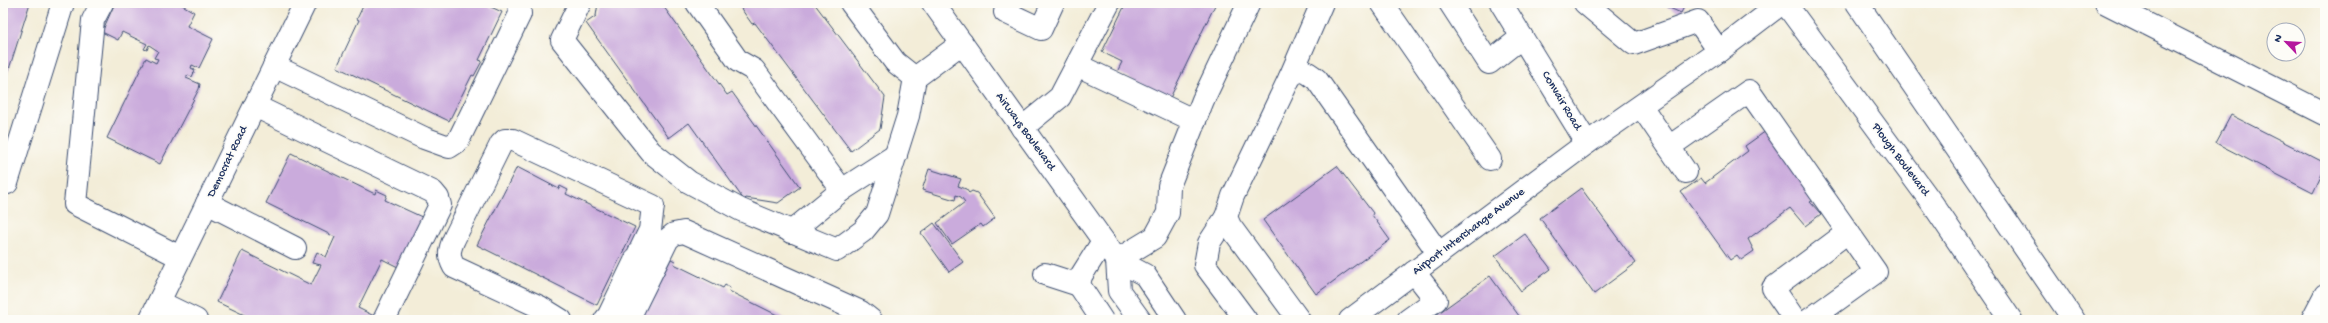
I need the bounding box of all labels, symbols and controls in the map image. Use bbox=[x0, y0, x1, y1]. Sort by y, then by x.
north arrow bbox=[2266, 22, 2306, 62]
text: N bbox=[2272, 33, 2286, 44]
street label: Convair Road bbox=[1538, 69, 1585, 134]
street label: Airways Boulevard bbox=[992, 90, 1059, 175]
street label: Plough Boulevard bbox=[1868, 120, 1932, 200]
street label: Democrat Road bbox=[204, 123, 252, 201]
street label: Airport Interchange Avenue bbox=[1410, 185, 1528, 279]

